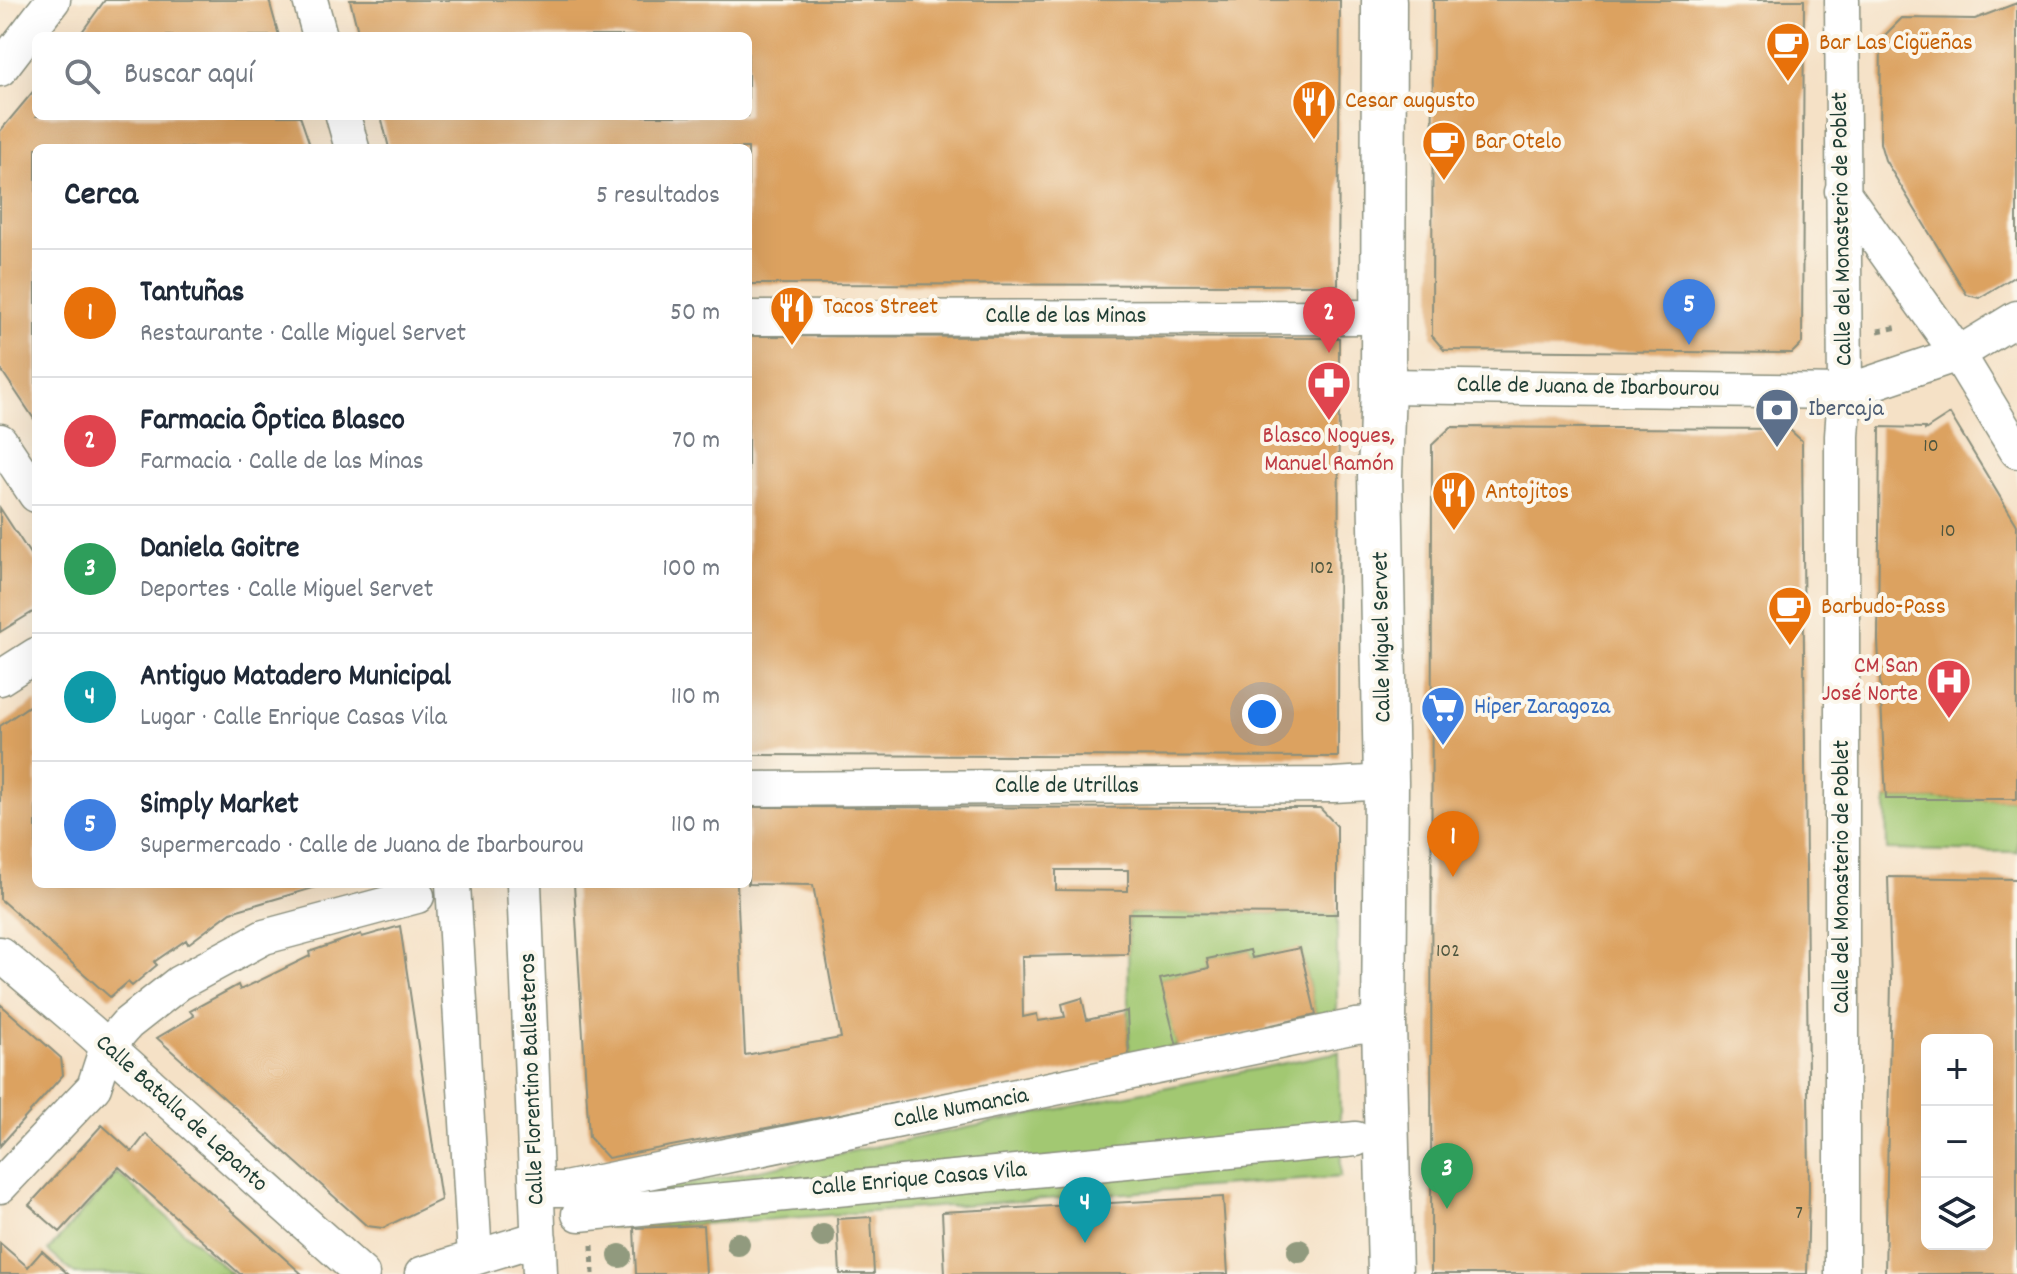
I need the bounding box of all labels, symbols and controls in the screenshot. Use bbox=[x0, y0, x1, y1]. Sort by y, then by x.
cafe icon: Bar Las Cigüeñas bbox=[1764, 20, 1812, 83]
place label: Bar Las Cigüeñas bbox=[1819, 27, 1973, 61]
search box bbox=[32, 32, 752, 120]
icon: search bbox=[60, 54, 104, 98]
text: Buscar aquí bbox=[124, 55, 254, 98]
restaurant icon: Cesar augusto bbox=[1290, 78, 1338, 141]
place label: Cesar augusto bbox=[1345, 85, 1475, 119]
street label: Calle del Monasterio de Poblet bbox=[1824, 92, 1862, 366]
cafe icon: Bar Otelo bbox=[1420, 119, 1468, 182]
place label: Bar Otelo bbox=[1475, 126, 1562, 160]
text: Cerca bbox=[64, 172, 138, 221]
text: 5 resultados bbox=[596, 178, 720, 215]
text: Tantuñas bbox=[140, 273, 245, 316]
pin: 5 bbox=[1663, 279, 1715, 345]
restaurant icon: Tacos Street bbox=[768, 284, 816, 347]
pin: 2 bbox=[1303, 287, 1355, 353]
place label: Tacos Street bbox=[823, 291, 938, 325]
text: 1 bbox=[87, 295, 93, 332]
text: 50 m bbox=[670, 295, 720, 332]
street label: Calle de las Minas bbox=[985, 300, 1147, 334]
text: Restaurante · Calle Miguel Servet bbox=[140, 316, 466, 353]
pharmacy icon: Blasco Nogues, Manuel Ramón bbox=[1305, 359, 1353, 422]
street label: Calle de Juana de Ibarbourou bbox=[1456, 369, 1720, 407]
bank icon: Ibercaja bbox=[1753, 386, 1801, 449]
place label: Ibercaja bbox=[1808, 393, 1884, 427]
text: Farmacia Ôptica Blasco bbox=[140, 401, 405, 444]
place label: Blasco Nogues, Manuel Ramón bbox=[1263, 420, 1395, 482]
text: 2 bbox=[84, 423, 96, 460]
text: 70 m bbox=[672, 423, 720, 460]
house number: 10 bbox=[1923, 433, 1939, 461]
text: Farmacia · Calle de las Minas bbox=[140, 444, 424, 481]
restaurant icon: Antojitos bbox=[1430, 469, 1478, 532]
place label: Antojitos bbox=[1485, 476, 1569, 510]
house number: 10 bbox=[1940, 518, 1956, 546]
text: Daniela Goitre bbox=[140, 529, 300, 572]
text: 3 bbox=[84, 551, 96, 588]
text: 100 m bbox=[662, 551, 720, 588]
street label: Calle Miguel Servet bbox=[1365, 551, 1401, 723]
house number: 102 bbox=[1310, 555, 1334, 583]
text: Deportes · Calle Miguel Servet bbox=[140, 572, 433, 609]
cafe icon: Barbudo-Pass bbox=[1766, 584, 1814, 647]
place label: Barbudo-Pass bbox=[1821, 591, 1946, 625]
place label: CM San José Norte bbox=[1822, 650, 1918, 712]
text: Antiguo Matadero Municipal bbox=[140, 657, 451, 700]
hospital icon: CM San José Norte bbox=[1925, 657, 1973, 720]
text: 4 bbox=[85, 679, 95, 716]
text: 110 m bbox=[671, 679, 720, 716]
supermarket icon: Hiper Zaragoza bbox=[1419, 684, 1467, 747]
place label: Hiper Zaragoza bbox=[1474, 691, 1611, 725]
your location bbox=[1242, 694, 1282, 734]
text: Lugar · Calle Enrique Casas Vila bbox=[140, 700, 447, 737]
street label: Calle del Monasterio de Poblet bbox=[1826, 740, 1860, 1014]
street label: Calle de Utrillas bbox=[995, 770, 1139, 804]
text: Simply Market bbox=[140, 785, 299, 828]
text: 5 bbox=[84, 807, 96, 844]
text: 110 m bbox=[671, 807, 720, 844]
pin: 1 bbox=[1427, 811, 1479, 877]
text: Supermercado · Calle de Juana de Ibarbourou bbox=[140, 828, 584, 865]
house number: 102 bbox=[1436, 938, 1460, 966]
street label: Calle Florentino Ballesteros bbox=[512, 952, 554, 1206]
street label: Calle Batalla de Lepanto bbox=[87, 1027, 275, 1201]
map controls bbox=[1921, 1034, 1993, 1250]
button: + bbox=[1921, 1034, 1993, 1106]
street label: Calle Numancia bbox=[891, 1079, 1032, 1139]
button: − bbox=[1921, 1106, 1993, 1178]
pin: 3 bbox=[1421, 1143, 1473, 1209]
street label: Calle Enrique Casas Vila bbox=[810, 1154, 1029, 1206]
pin: 4 bbox=[1059, 1177, 1111, 1243]
button: layers bbox=[1921, 1178, 1993, 1250]
house number: 7 bbox=[1795, 1200, 1803, 1228]

